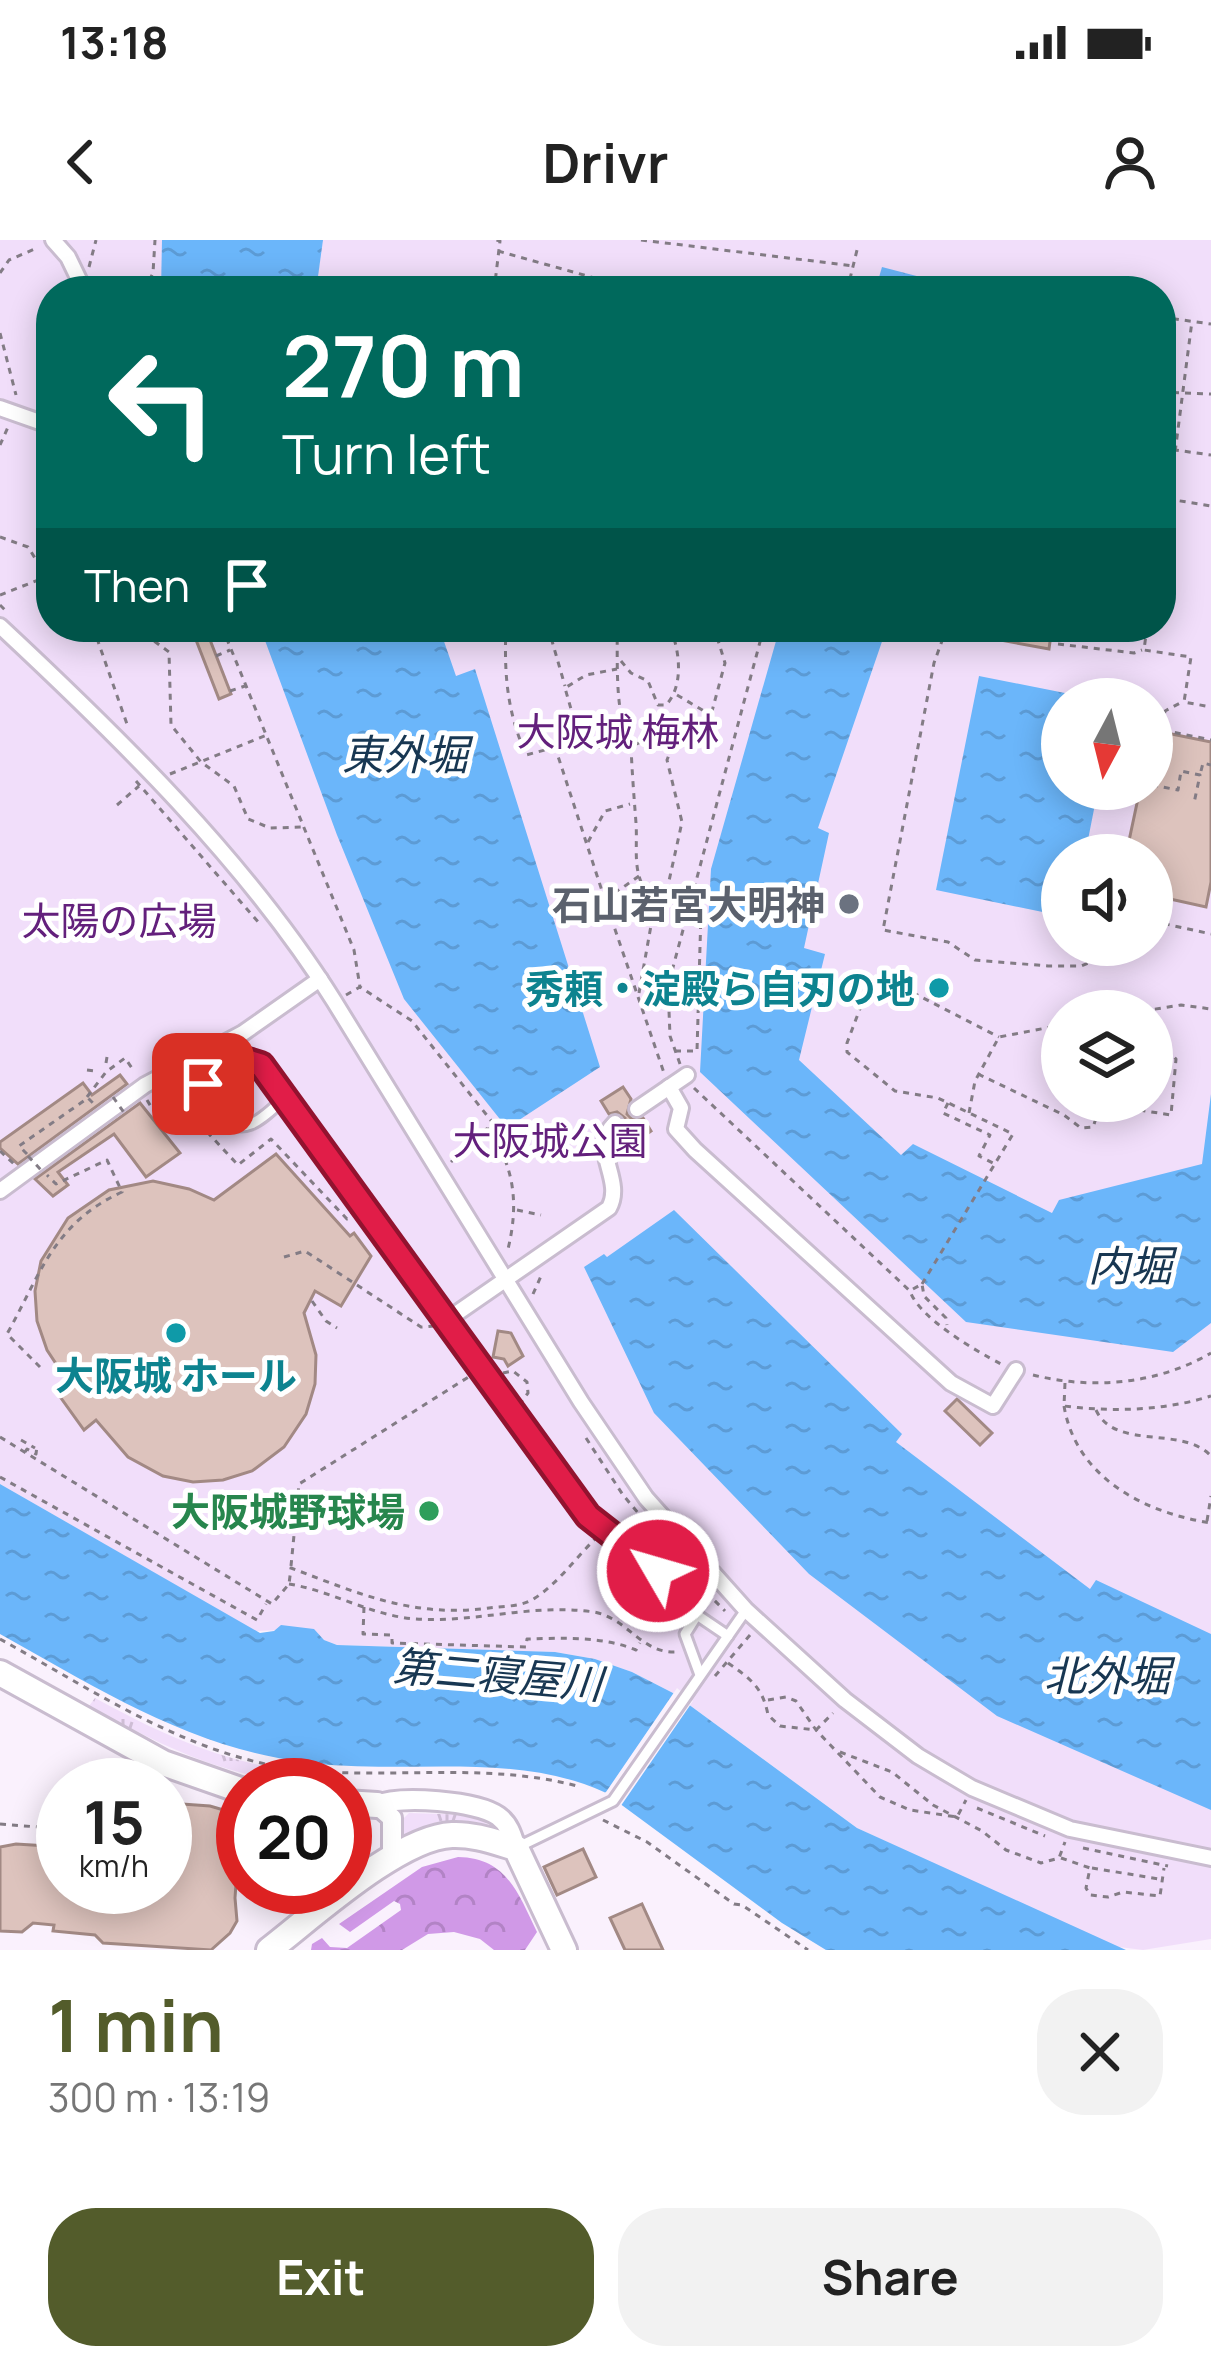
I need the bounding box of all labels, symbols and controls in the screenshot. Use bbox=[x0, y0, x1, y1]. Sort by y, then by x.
text: 13:18 bbox=[60, 11, 169, 73]
text: Drivr bbox=[543, 125, 668, 199]
icon: back bbox=[48, 129, 114, 195]
icon: person bbox=[1097, 129, 1163, 195]
text: 270 m bbox=[282, 307, 524, 422]
icon: left bbox=[84, 324, 240, 480]
text: Turn left bbox=[282, 416, 491, 490]
icon: arrive bbox=[214, 552, 280, 618]
text: Then bbox=[84, 554, 190, 616]
north arrow bbox=[1041, 678, 1173, 810]
map controls bbox=[1041, 678, 1173, 1122]
park label: 大阪城 梅林 bbox=[517, 704, 719, 758]
water label: 東外堀 bbox=[342, 725, 474, 783]
button: sound bbox=[1041, 834, 1173, 966]
place label: 石山若宮大明神 bbox=[552, 877, 825, 931]
marker: 石山若宮大明神 bbox=[836, 891, 862, 917]
park label: 太陽の広場 bbox=[21, 893, 217, 947]
place label: 秀頼・淀殿ら自刃の地 bbox=[525, 961, 915, 1015]
marker: 秀頼・淀殿ら自刃の地 bbox=[926, 975, 952, 1001]
button: layers bbox=[1041, 990, 1173, 1122]
pin bbox=[152, 1033, 254, 1135]
icon: arrive bbox=[170, 1051, 236, 1117]
park label: 大阪城公園 bbox=[452, 1113, 648, 1167]
water label: 内堀 bbox=[1088, 1236, 1178, 1294]
marker: 大阪城 ホール bbox=[163, 1320, 189, 1346]
place label: 大阪城 ホール bbox=[55, 1348, 297, 1402]
place label: 大阪城野球場 bbox=[171, 1484, 405, 1538]
marker: 大阪城野球場 bbox=[416, 1498, 442, 1524]
position arrow bbox=[595, 1508, 721, 1634]
water label: 第二寝屋川 bbox=[391, 1636, 609, 1712]
water label: 北外堀 bbox=[1044, 1646, 1176, 1704]
speed limit sign: 20 bbox=[216, 1758, 372, 1914]
text: 15 bbox=[83, 1780, 145, 1862]
text: km/h bbox=[79, 1845, 149, 1886]
text: 1 min bbox=[48, 1975, 224, 2074]
button: close bbox=[1037, 1989, 1163, 2115]
text: 300 m · 13:19 bbox=[48, 2070, 270, 2124]
button: Exit bbox=[48, 2208, 594, 2346]
button: Share bbox=[618, 2208, 1163, 2346]

